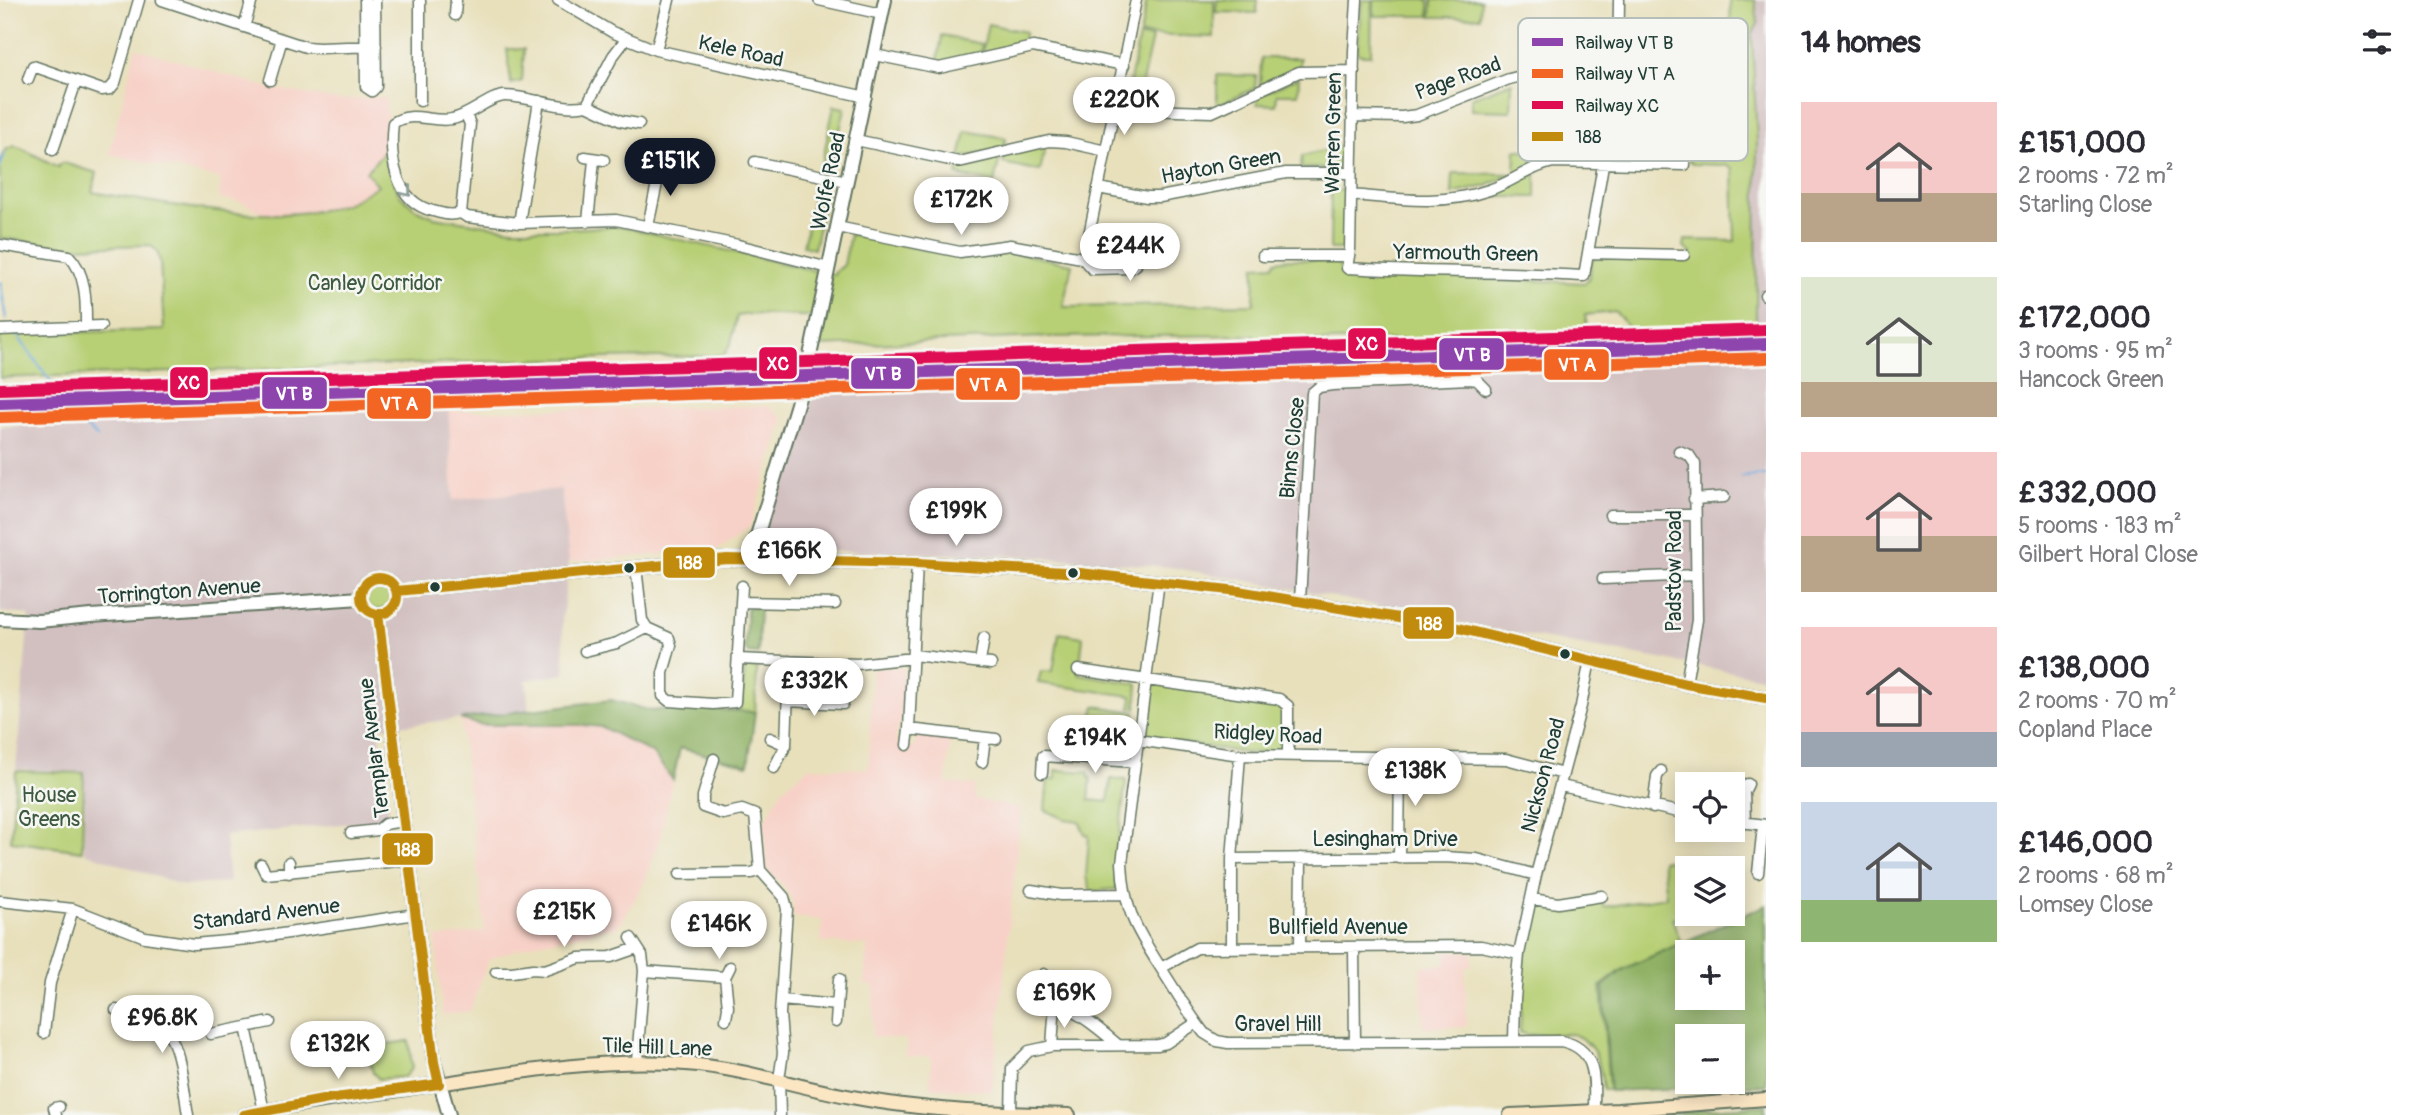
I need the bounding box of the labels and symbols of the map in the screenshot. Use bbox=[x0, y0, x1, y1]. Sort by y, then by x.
legend bbox=[1518, 18, 1748, 161]
street label: Kele Road bbox=[696, 29, 786, 74]
text: Railway VT B bbox=[1575, 31, 1673, 55]
street label: Page Road bbox=[1412, 50, 1505, 106]
text: Railway VT A bbox=[1575, 62, 1675, 86]
street label: Warren Green bbox=[1319, 72, 1348, 194]
pin: £220K bbox=[1075, 78, 1173, 137]
text: Railway XC bbox=[1575, 94, 1659, 118]
text: 188 bbox=[1575, 125, 1602, 149]
street label: Wolfe Road bbox=[805, 129, 852, 233]
pin: £151K bbox=[621, 138, 719, 198]
street label: Hayton Green bbox=[1159, 143, 1283, 190]
pin: £172K bbox=[912, 177, 1010, 237]
one-way arrow bbox=[398, 185, 411, 197]
pin: £244K bbox=[1081, 224, 1179, 283]
street label: Yarmouth Green bbox=[1392, 239, 1539, 268]
park label: Canley Corridor bbox=[308, 270, 443, 297]
line badge: XC bbox=[1347, 327, 1387, 360]
text: XC bbox=[1356, 332, 1379, 356]
line badge: VT B bbox=[1438, 337, 1505, 371]
text: VT B bbox=[1454, 343, 1491, 367]
line badge: XC bbox=[758, 346, 798, 380]
line badge: VT A bbox=[1543, 348, 1610, 381]
text: XC bbox=[767, 352, 790, 376]
text: VT A bbox=[1558, 353, 1597, 377]
line badge: VT B bbox=[850, 357, 916, 390]
text: VT B bbox=[865, 362, 902, 386]
line badge: XC bbox=[169, 366, 209, 399]
line badge: VT A bbox=[955, 367, 1021, 401]
text: XC bbox=[178, 371, 201, 395]
text: VT A bbox=[969, 373, 1008, 397]
line badge: VT B bbox=[261, 376, 328, 410]
text: VT B bbox=[276, 382, 313, 406]
line badge: VT A bbox=[366, 387, 432, 420]
text: VT A bbox=[380, 392, 419, 416]
street label: Binns Close bbox=[1274, 395, 1311, 500]
pin: £199K bbox=[907, 489, 1005, 548]
street label: Padstow Road bbox=[1661, 510, 1688, 632]
pin: £166K bbox=[740, 528, 838, 588]
line badge: 188 bbox=[662, 546, 716, 579]
text: 188 bbox=[676, 551, 703, 575]
unlabelled marker bbox=[622, 561, 636, 575]
unlabelled marker bbox=[1066, 566, 1080, 580]
street label: Torrington Avenue bbox=[97, 572, 262, 611]
unlabelled marker bbox=[428, 580, 442, 594]
line badge: 188 bbox=[1402, 606, 1455, 640]
text: 188 bbox=[1416, 612, 1443, 636]
unlabelled marker bbox=[1558, 647, 1572, 661]
pin: £332K bbox=[765, 658, 863, 718]
street label: Templar Avenue bbox=[352, 676, 396, 819]
street label: Nickson Road bbox=[1515, 715, 1572, 835]
pin: £194K bbox=[1046, 716, 1144, 775]
street label: Ridgley Road bbox=[1213, 718, 1323, 751]
pin: £138K bbox=[1366, 748, 1464, 808]
park label: House Greens bbox=[18, 782, 81, 833]
street label: Lesingham Drive bbox=[1312, 826, 1458, 853]
line badge: 188 bbox=[381, 832, 434, 866]
text: 188 bbox=[394, 838, 421, 862]
pin: £215K bbox=[515, 890, 613, 949]
street label: Standard Avenue bbox=[191, 892, 342, 937]
pin: £146K bbox=[670, 902, 768, 961]
street label: Bullfield Avenue bbox=[1268, 914, 1408, 941]
pin: £169K bbox=[1015, 970, 1113, 1030]
pin: £96.8K bbox=[105, 996, 219, 1055]
street label: Gravel Hill bbox=[1234, 1011, 1322, 1038]
pin: £132K bbox=[289, 1021, 387, 1081]
street label: Tile Hill Lane bbox=[601, 1032, 713, 1063]

